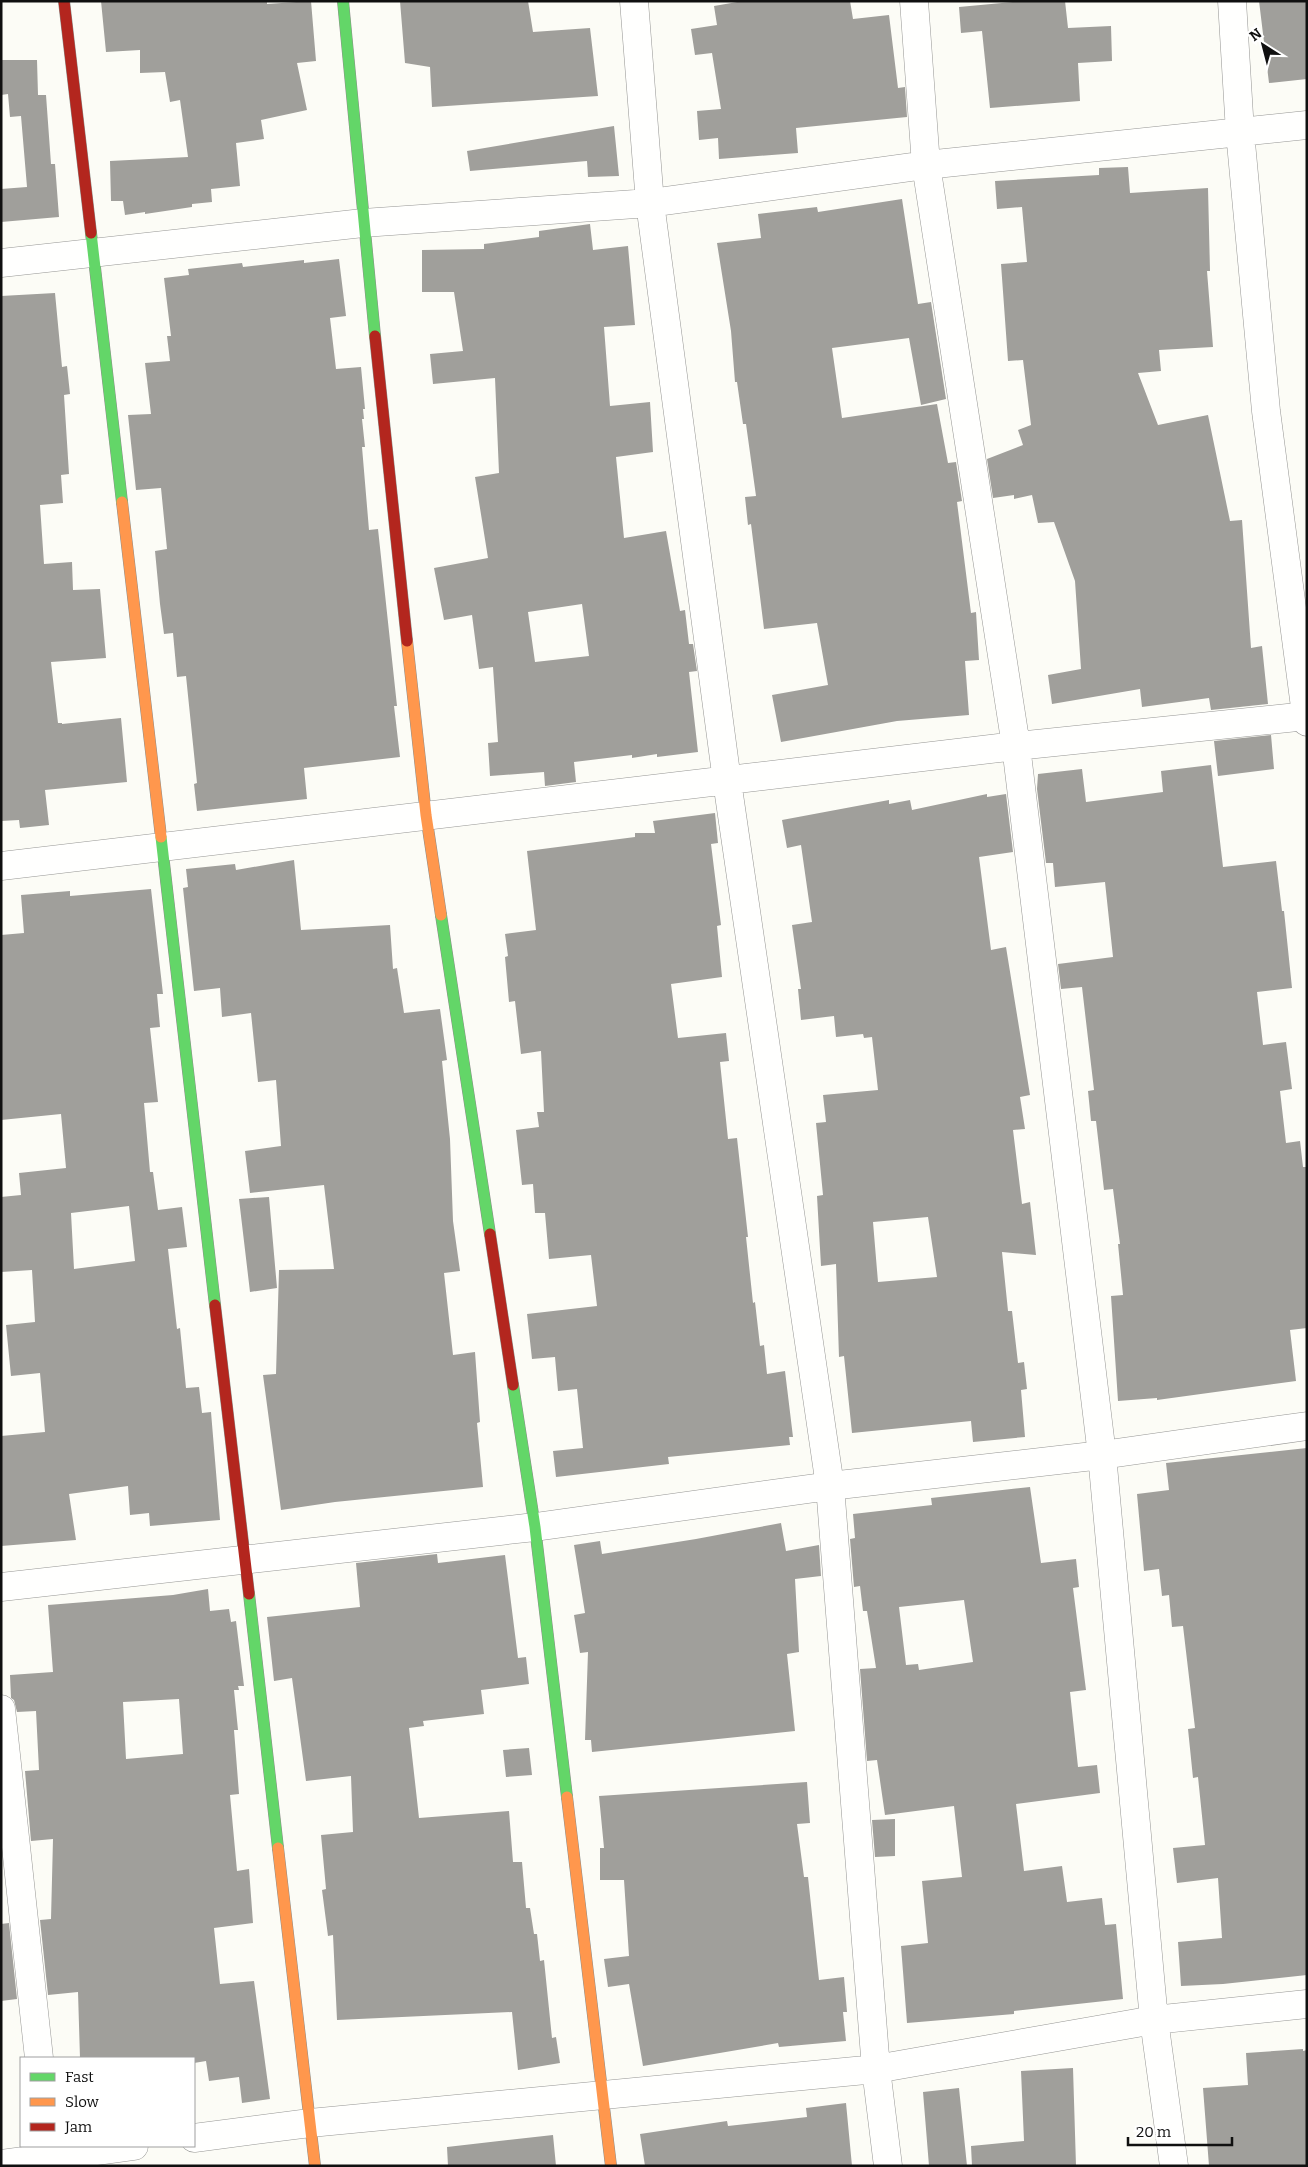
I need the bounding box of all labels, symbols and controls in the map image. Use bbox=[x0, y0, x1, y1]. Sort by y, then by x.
north arrow bbox=[1238, 20, 1288, 70]
text: N bbox=[1246, 25, 1265, 45]
legend bbox=[20, 2057, 195, 2147]
text: Fast bbox=[65, 2068, 94, 2086]
text: Slow bbox=[65, 2093, 100, 2111]
scale bar bbox=[1128, 2114, 1232, 2146]
text: Jam bbox=[64, 2118, 93, 2136]
text: 20 m bbox=[1136, 2123, 1172, 2141]

